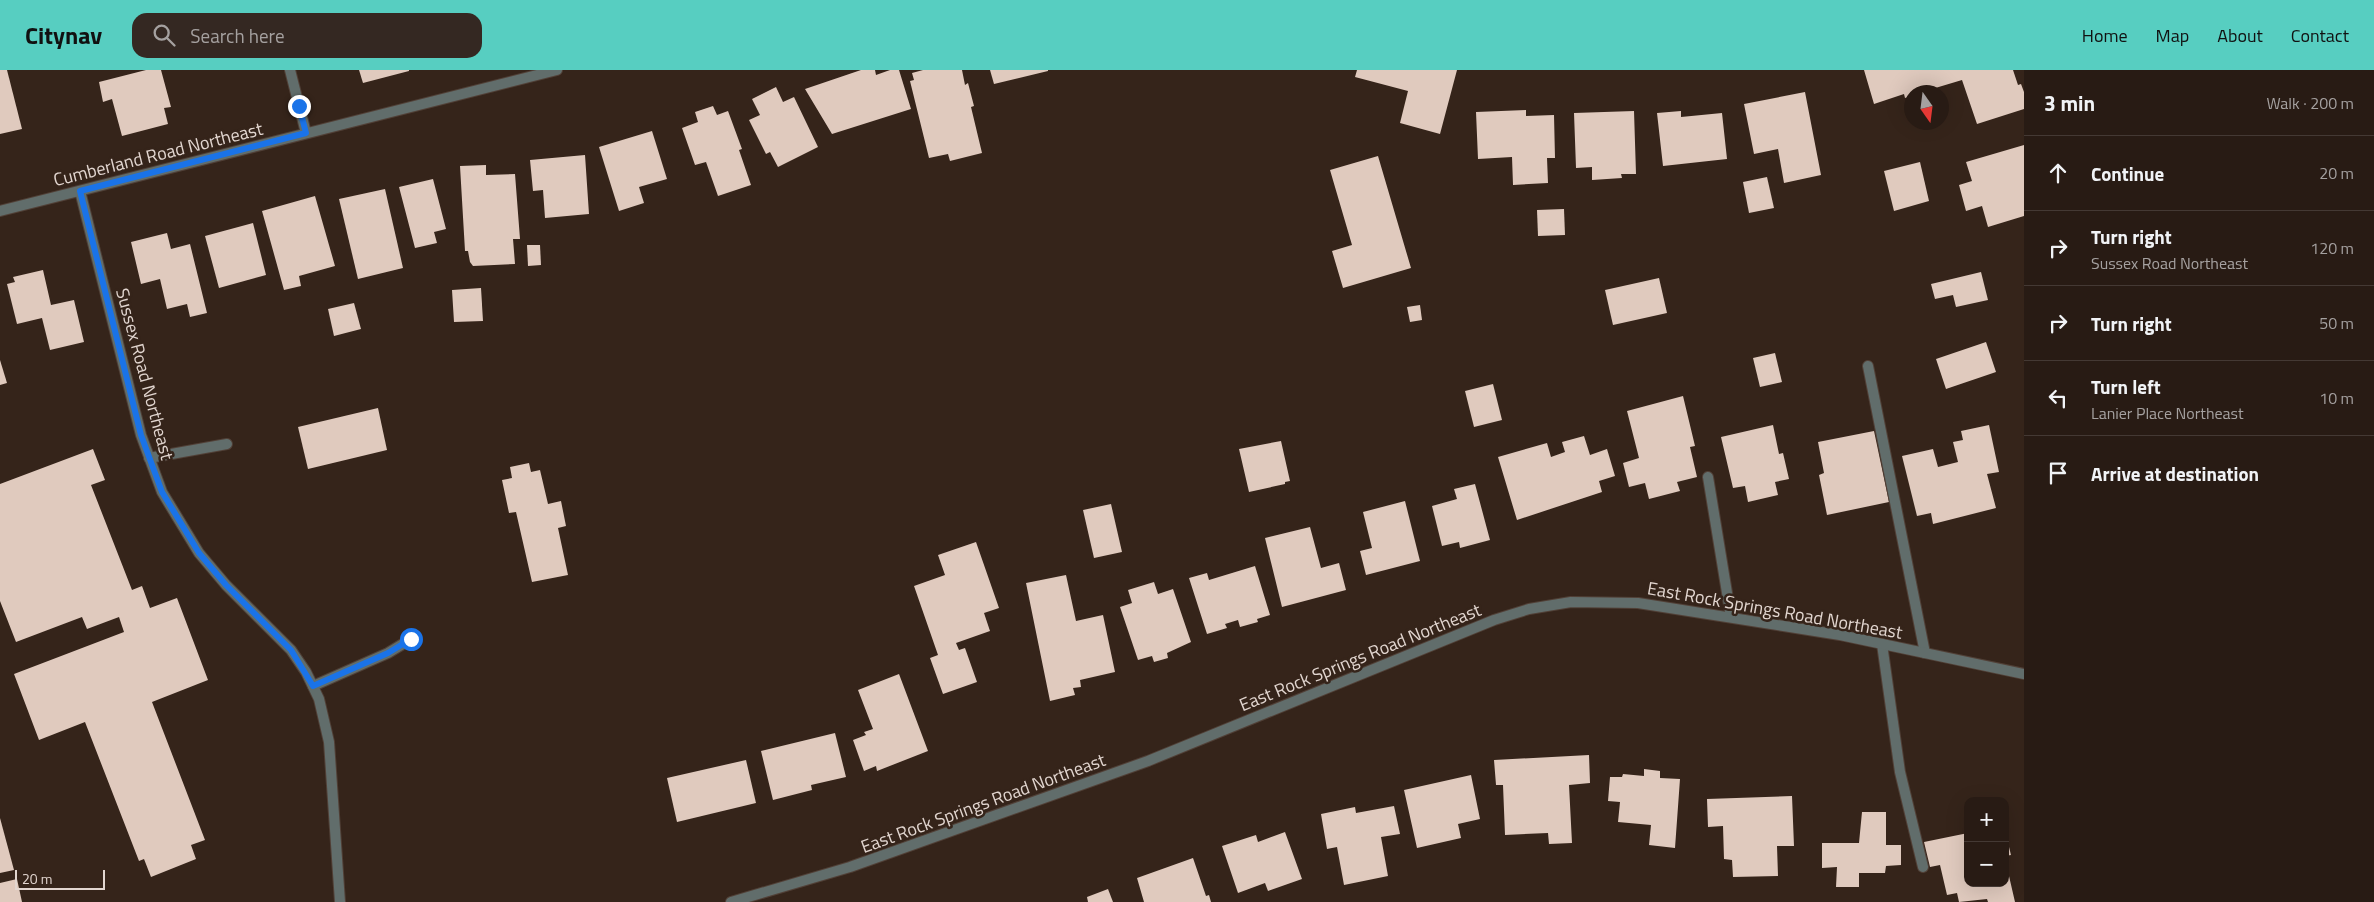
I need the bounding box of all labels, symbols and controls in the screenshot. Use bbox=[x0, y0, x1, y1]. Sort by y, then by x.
search box bbox=[132, 13, 482, 58]
text: Citynav bbox=[25, 17, 102, 53]
icon: search bbox=[150, 21, 178, 49]
text: Search here bbox=[190, 21, 285, 50]
text: Home bbox=[2082, 22, 2128, 49]
text: Map bbox=[2156, 22, 2189, 49]
text: About bbox=[2217, 22, 2263, 49]
text: Contact bbox=[2291, 22, 2349, 49]
north arrow bbox=[1904, 85, 1949, 130]
text: 3 min bbox=[2044, 87, 2095, 119]
text: Walk · 200 m bbox=[2266, 91, 2354, 115]
route end bbox=[288, 95, 311, 118]
street label: Cumberland Road Northeast bbox=[51, 115, 266, 193]
icon: ahead bbox=[2044, 159, 2072, 187]
text: Continue bbox=[2091, 159, 2164, 188]
text: 20 m bbox=[2319, 161, 2354, 185]
text: Turn right bbox=[2091, 222, 2172, 251]
icon: right bbox=[2044, 234, 2072, 262]
text: 120 m bbox=[2310, 236, 2354, 260]
text: Sussex Road Northeast bbox=[2091, 251, 2248, 275]
street label: Sussex Road Northeast bbox=[109, 285, 181, 463]
icon: right bbox=[2044, 309, 2072, 337]
text: Turn right bbox=[2091, 309, 2172, 338]
text: 50 m bbox=[2319, 311, 2354, 335]
text: Turn left bbox=[2091, 372, 2161, 401]
icon: left bbox=[2044, 384, 2072, 412]
text: 10 m bbox=[2319, 386, 2354, 410]
text: Lanier Place Northeast bbox=[2091, 401, 2244, 425]
icon: arrive bbox=[2044, 459, 2072, 487]
text: Arrive at destination bbox=[2091, 459, 2259, 488]
street label: East Rock Springs Road Northeast bbox=[1645, 574, 1905, 646]
street label: East Rock Springs Road Northeast bbox=[1235, 596, 1486, 718]
route start bbox=[400, 628, 423, 651]
street label: East Rock Springs Road Northeast bbox=[857, 746, 1110, 860]
map controls bbox=[1964, 797, 2009, 887]
button: + bbox=[1964, 797, 2009, 842]
button: − bbox=[1964, 842, 2009, 887]
scale bar bbox=[15, 867, 105, 890]
text: 20 m bbox=[22, 868, 52, 889]

